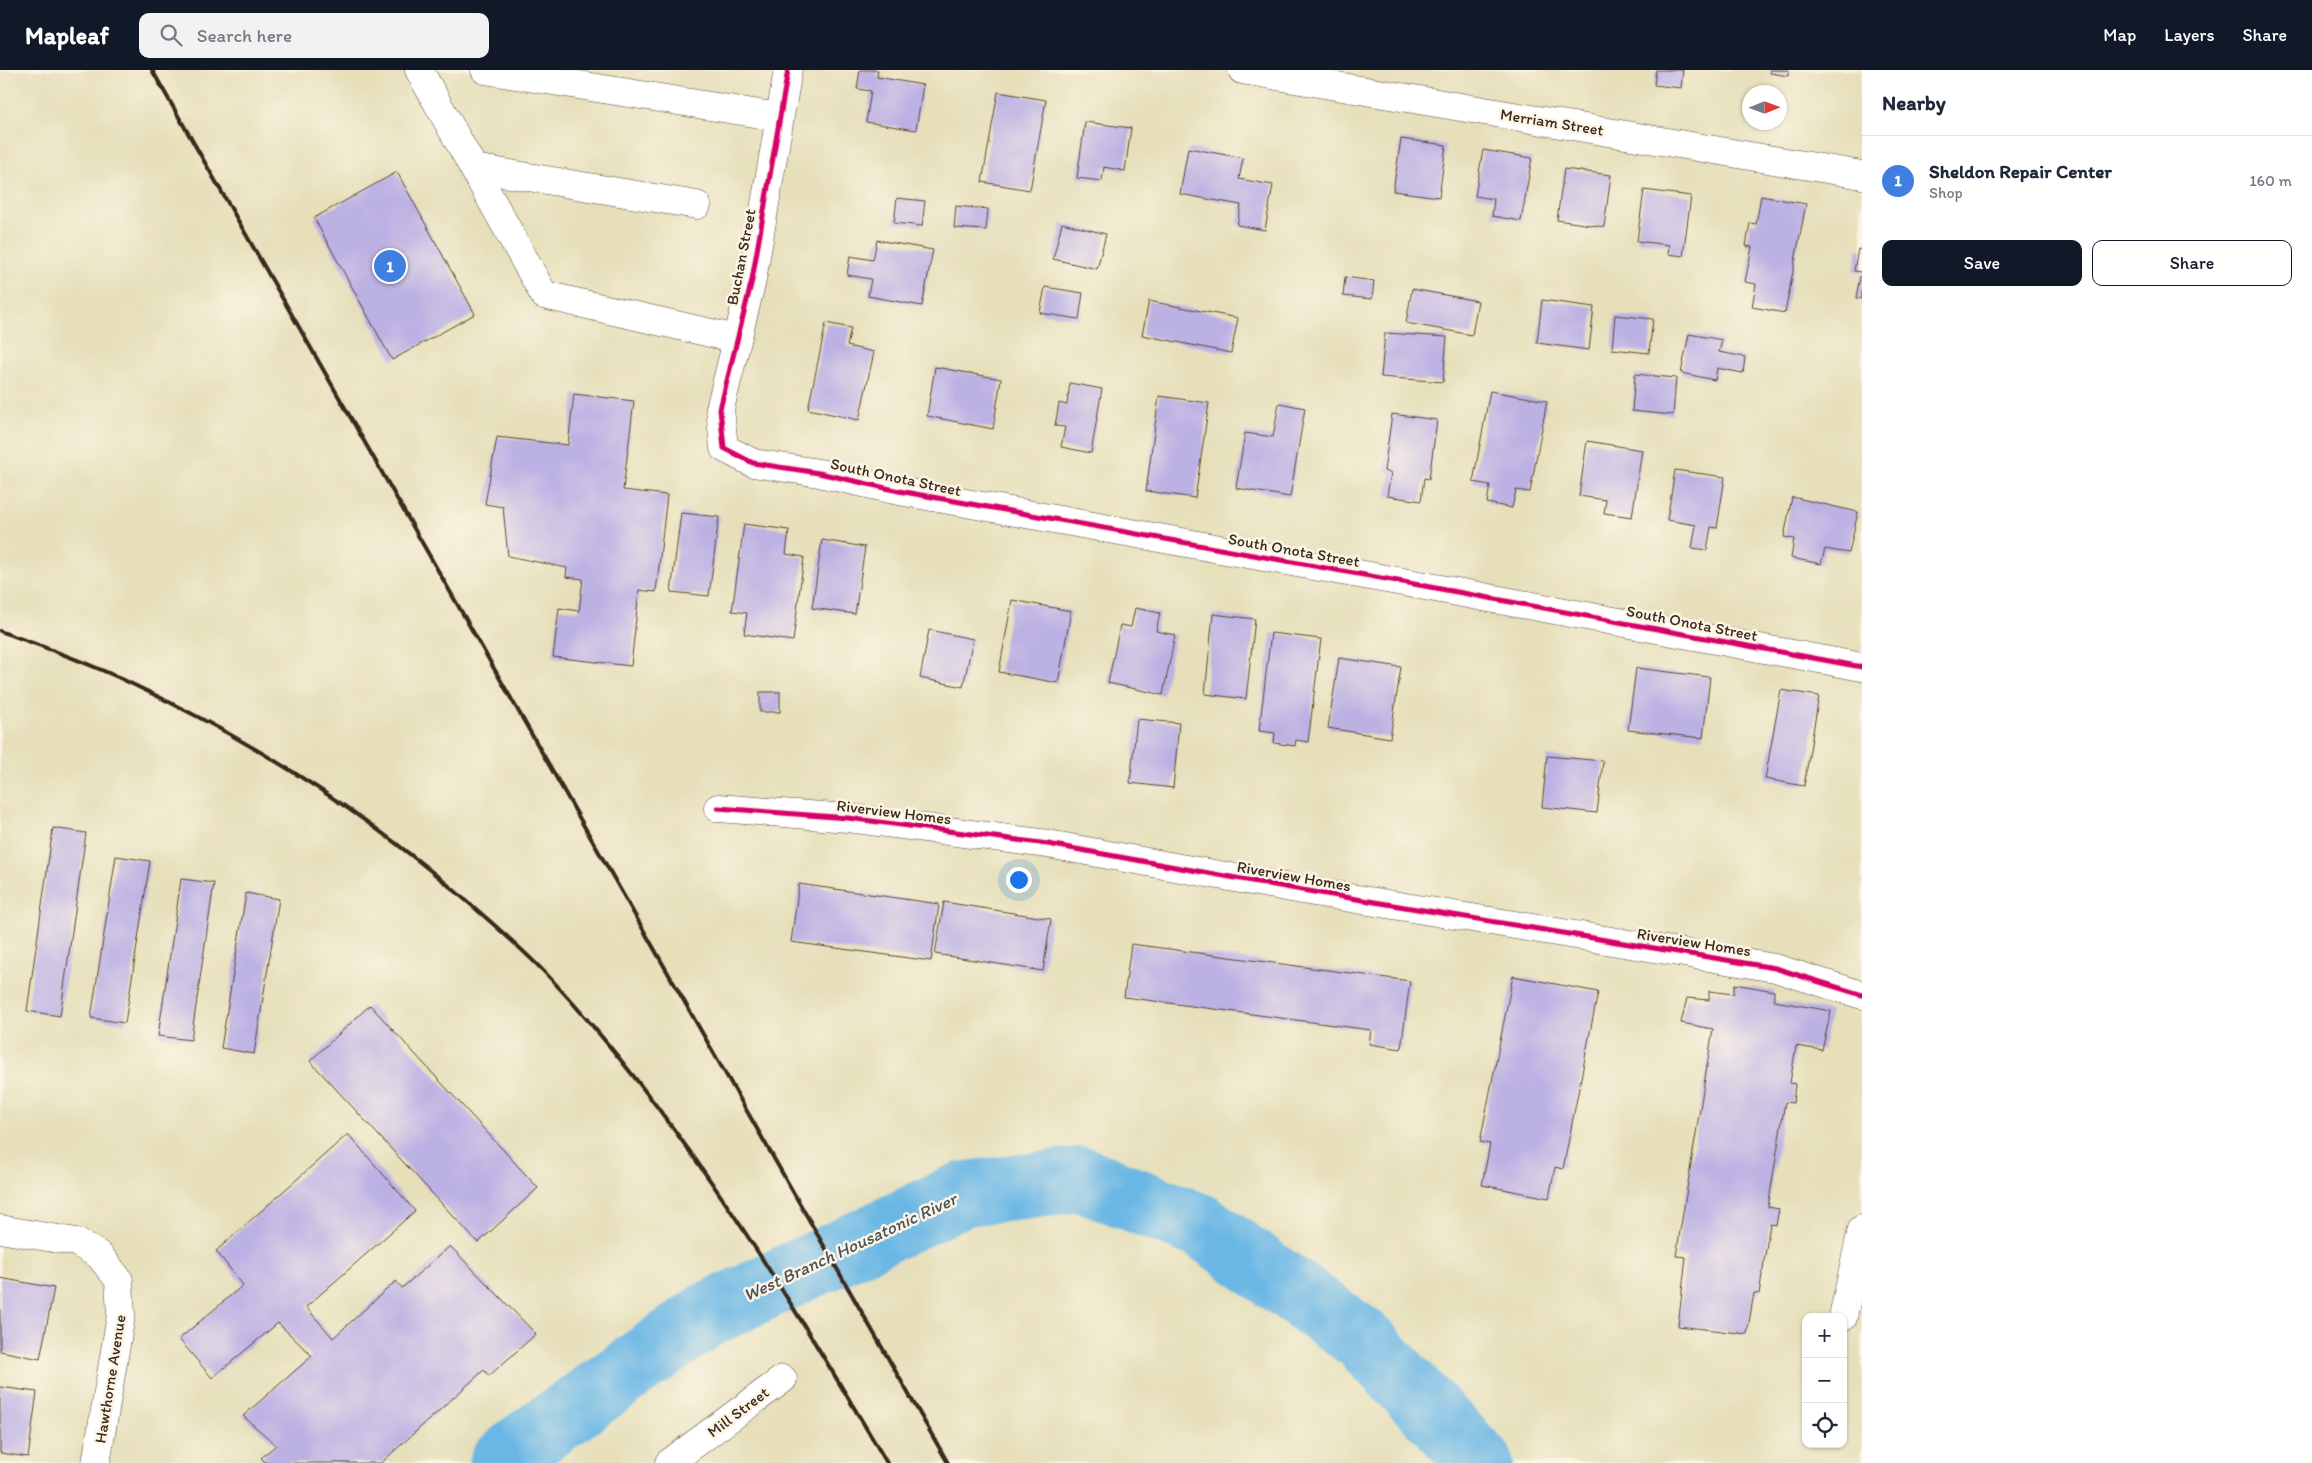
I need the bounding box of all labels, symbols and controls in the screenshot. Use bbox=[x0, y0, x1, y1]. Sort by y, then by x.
search box bbox=[139, 13, 489, 58]
text: Mapleaf bbox=[25, 21, 109, 50]
icon: search bbox=[157, 21, 185, 49]
text: Search here bbox=[197, 24, 292, 47]
text: Map bbox=[2103, 24, 2136, 46]
text: Layers bbox=[2164, 24, 2214, 46]
text: Share bbox=[2242, 24, 2287, 46]
north arrow bbox=[1742, 85, 1787, 130]
text: Nearby bbox=[1882, 90, 1946, 115]
street label: Merriam Street bbox=[1499, 104, 1605, 140]
text: Sheldon Repair Center bbox=[1929, 160, 2112, 183]
text: 1 bbox=[1894, 171, 1902, 190]
text: 160 m bbox=[2249, 171, 2292, 190]
text: Shop bbox=[1929, 183, 1963, 202]
street label: Buchan Street bbox=[722, 207, 760, 307]
button: Save bbox=[1882, 240, 2082, 286]
button: Share bbox=[2092, 240, 2292, 286]
pin: 1 bbox=[374, 247, 406, 285]
street label: South Onota Street bbox=[829, 454, 963, 500]
street label: South Onota Street bbox=[1227, 529, 1361, 571]
street label: South Onota Street bbox=[1625, 601, 1759, 645]
street label: Riverview Homes bbox=[836, 796, 952, 828]
street label: Riverview Homes bbox=[1236, 857, 1352, 895]
your location bbox=[1006, 867, 1032, 893]
street label: Riverview Homes bbox=[1636, 924, 1752, 960]
water label: West Branch Housatonic River bbox=[740, 1187, 962, 1306]
street label: Hawthorne Avenue bbox=[90, 1313, 130, 1445]
map controls bbox=[1802, 1313, 1847, 1448]
button: + bbox=[1802, 1313, 1847, 1358]
button: − bbox=[1802, 1358, 1847, 1403]
street label: Mill Street bbox=[704, 1383, 772, 1441]
button: locate bbox=[1802, 1403, 1847, 1448]

